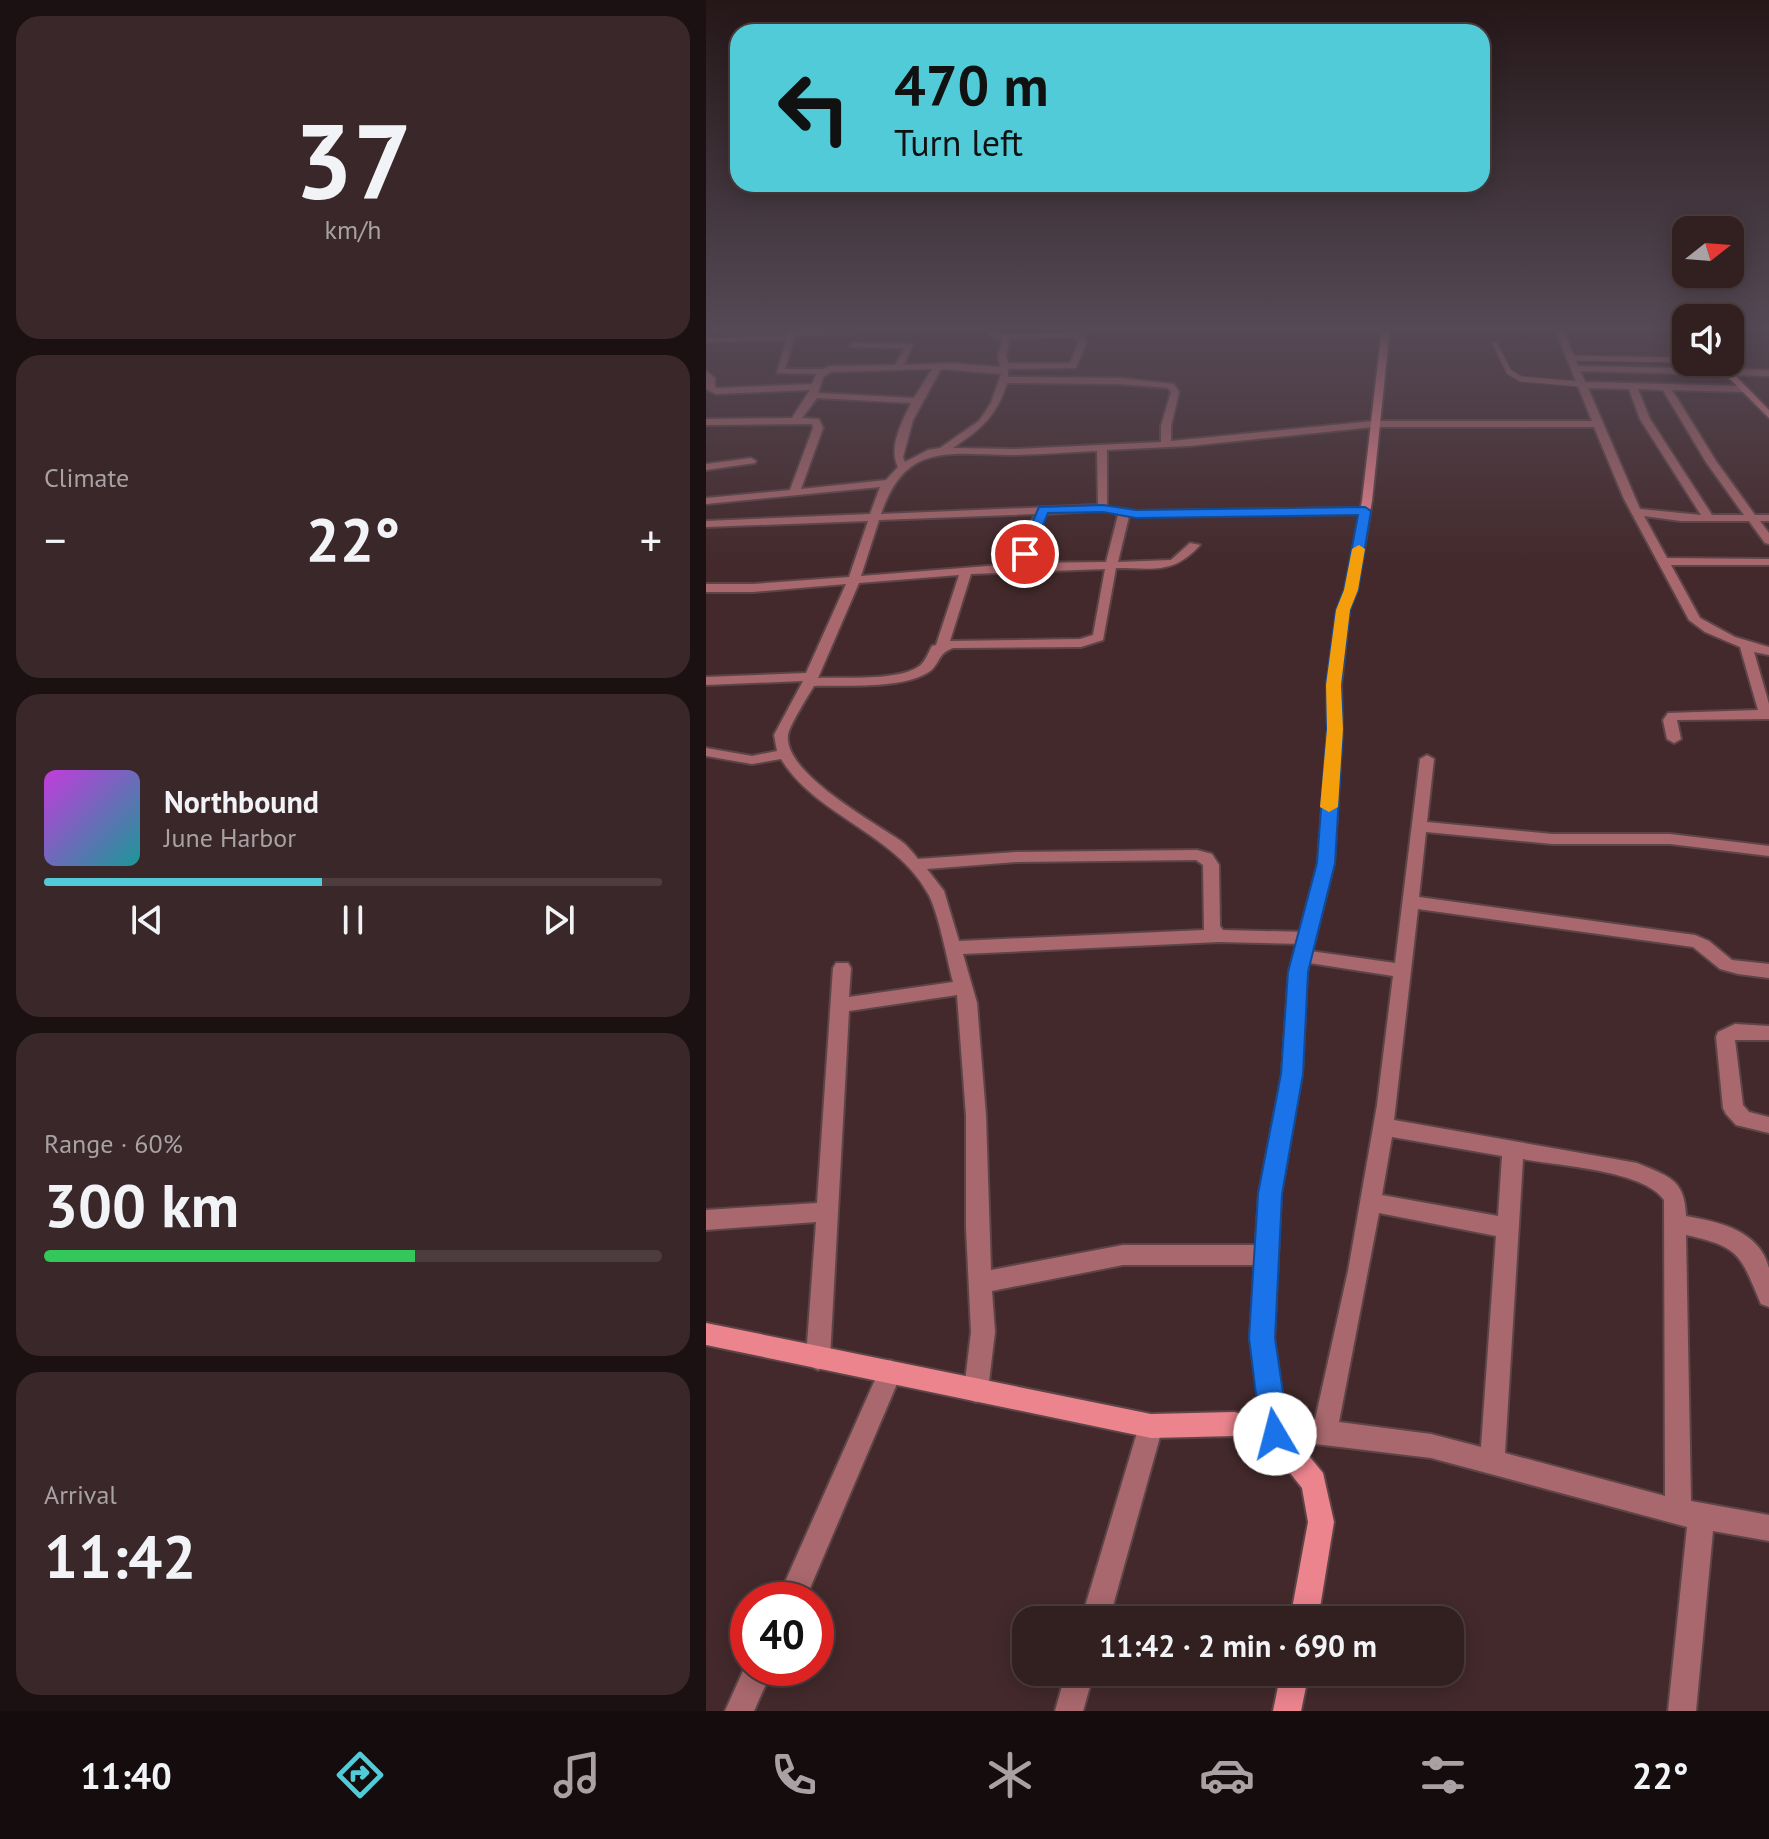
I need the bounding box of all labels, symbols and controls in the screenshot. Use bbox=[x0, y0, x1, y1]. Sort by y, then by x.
text: 470 m bbox=[894, 49, 1049, 121]
icon: left bbox=[762, 56, 866, 160]
text: 37 bbox=[294, 93, 412, 228]
text: Turn left bbox=[894, 119, 1023, 166]
text: km/h bbox=[325, 213, 382, 246]
north arrow bbox=[1672, 216, 1744, 288]
map controls bbox=[1672, 216, 1744, 376]
button: sound bbox=[1672, 304, 1744, 376]
text: Climate bbox=[44, 461, 129, 494]
text: 22° bbox=[306, 500, 400, 578]
text: − bbox=[44, 511, 66, 568]
text: + bbox=[640, 511, 662, 568]
pin bbox=[991, 520, 1059, 588]
icon: arrive bbox=[1003, 532, 1047, 576]
text: Northbound bbox=[164, 782, 319, 821]
text: June Harbor bbox=[164, 821, 296, 854]
icon: previous bbox=[125, 898, 169, 942]
icon: pause bbox=[331, 898, 375, 942]
icon: next bbox=[537, 898, 581, 942]
text: Range · 60% bbox=[44, 1127, 183, 1160]
text: 300 km bbox=[44, 1166, 239, 1244]
position arrow bbox=[1233, 1392, 1317, 1476]
text: Arrival bbox=[44, 1478, 117, 1511]
text: 11:42 bbox=[44, 1517, 196, 1595]
speed limit sign: 40 bbox=[730, 1582, 834, 1686]
text: 11:42 · 2 min · 690 m bbox=[1099, 1626, 1377, 1665]
icon: directions bbox=[332, 1747, 388, 1803]
icon: music bbox=[549, 1747, 605, 1803]
icon: phone bbox=[766, 1747, 822, 1803]
icon: climate bbox=[982, 1747, 1038, 1803]
icon: car bbox=[1199, 1747, 1255, 1803]
icon: filters bbox=[1415, 1747, 1471, 1803]
text: 11:40 bbox=[80, 1752, 172, 1799]
text: 22° bbox=[1632, 1752, 1689, 1799]

